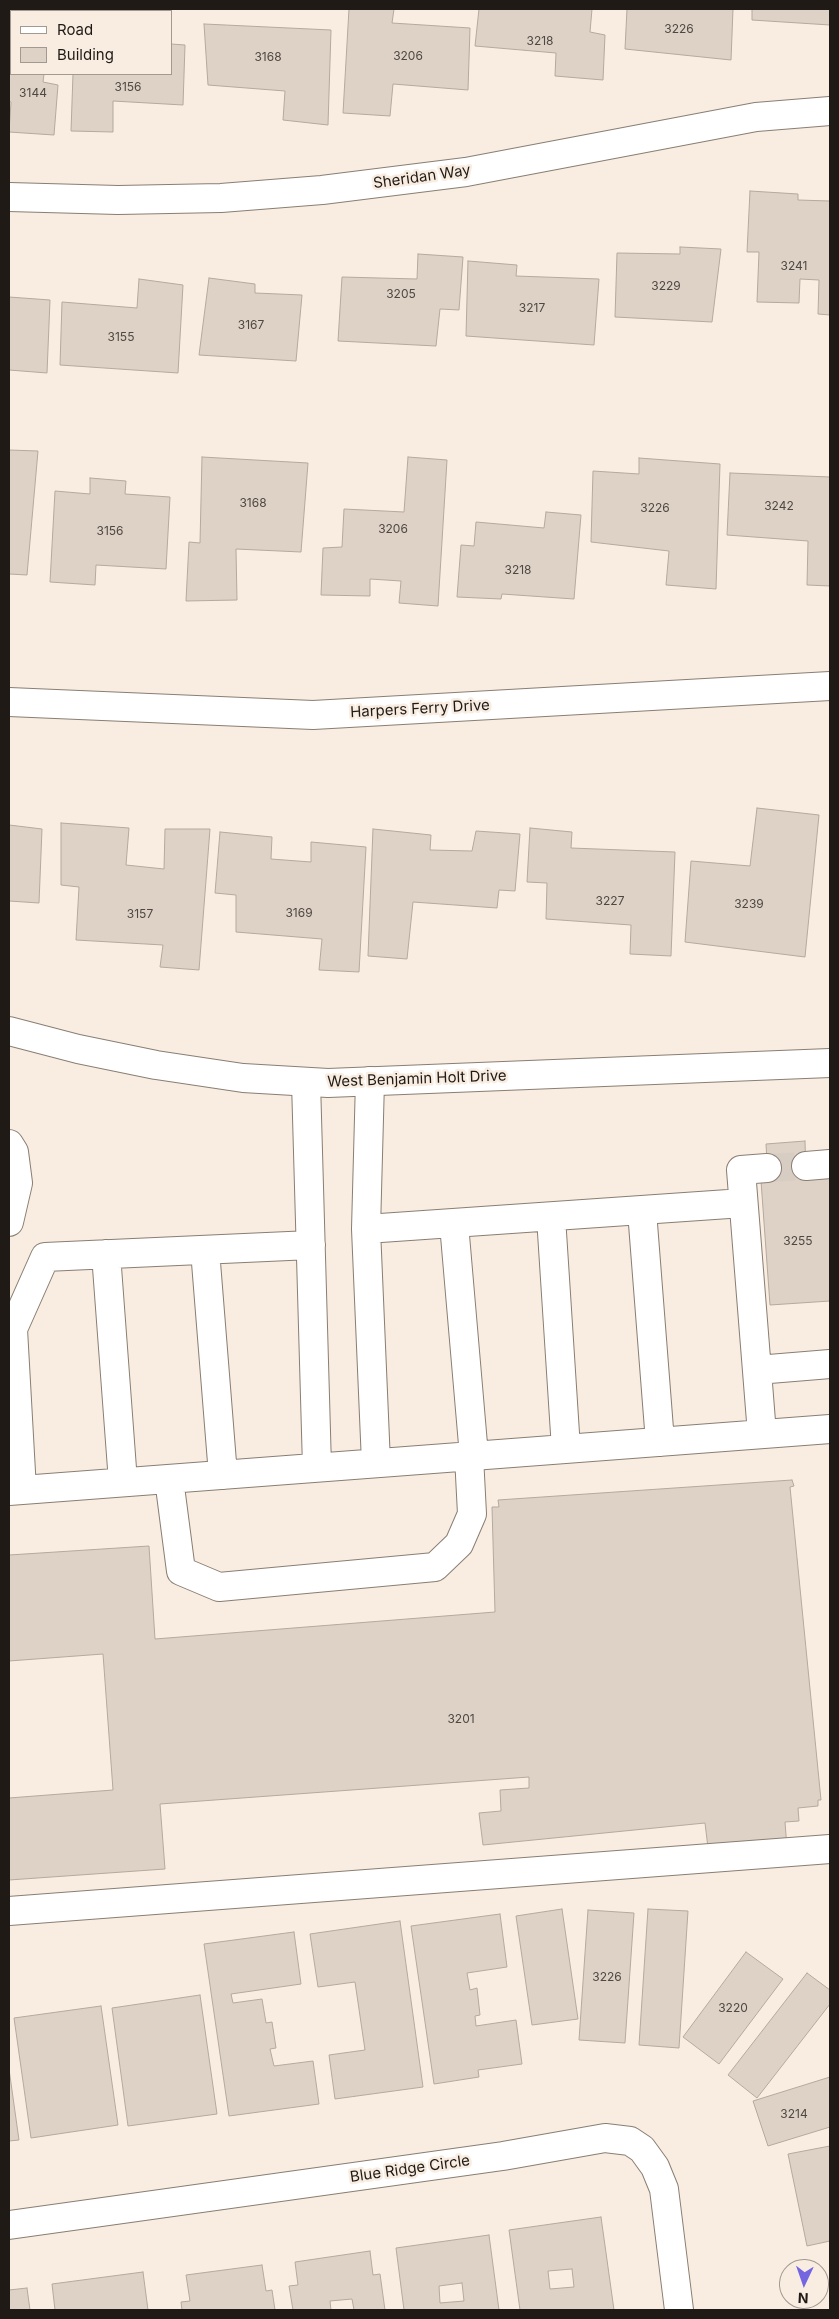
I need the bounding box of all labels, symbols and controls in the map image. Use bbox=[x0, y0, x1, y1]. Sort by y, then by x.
legend bbox=[10, 10, 172, 75]
text: Road bbox=[57, 20, 93, 39]
house number: 3226 bbox=[664, 22, 694, 36]
house number: 3218 bbox=[526, 34, 554, 48]
text: Building bbox=[57, 45, 114, 64]
house number: 3206 bbox=[393, 49, 423, 63]
house number: 3168 bbox=[254, 50, 282, 64]
house number: 3156 bbox=[114, 80, 142, 94]
house number: 3144 bbox=[19, 86, 47, 100]
street label: Sheridan Way bbox=[372, 161, 472, 193]
house number: 3241 bbox=[781, 259, 807, 273]
house number: 3229 bbox=[651, 279, 681, 293]
house number: 3205 bbox=[386, 287, 416, 301]
house number: 3217 bbox=[519, 301, 545, 315]
house number: 3167 bbox=[238, 318, 264, 332]
house number: 3155 bbox=[108, 330, 134, 344]
house number: 3168 bbox=[239, 496, 267, 510]
house number: 3242 bbox=[764, 499, 794, 513]
house number: 3226 bbox=[640, 501, 670, 515]
house number: 3206 bbox=[378, 522, 408, 536]
house number: 3156 bbox=[96, 524, 124, 538]
house number: 3218 bbox=[504, 563, 532, 577]
street label: Harpers Ferry Drive bbox=[350, 696, 490, 722]
house number: 3227 bbox=[596, 894, 624, 908]
house number: 3239 bbox=[734, 897, 764, 911]
house number: 3169 bbox=[285, 906, 313, 920]
house number: 3157 bbox=[127, 907, 153, 921]
street label: West Benjamin Holt Drive bbox=[327, 1067, 507, 1091]
house number: 3255 bbox=[783, 1234, 813, 1248]
house number: 3201 bbox=[447, 1712, 475, 1726]
house number: 3226 bbox=[592, 1970, 622, 1984]
house number: 3220 bbox=[718, 2001, 748, 2015]
house number: 3214 bbox=[780, 2107, 808, 2121]
street label: Blue Ridge Circle bbox=[349, 2152, 471, 2186]
north arrow bbox=[779, 2259, 829, 2309]
text: N bbox=[797, 2290, 809, 2307]

